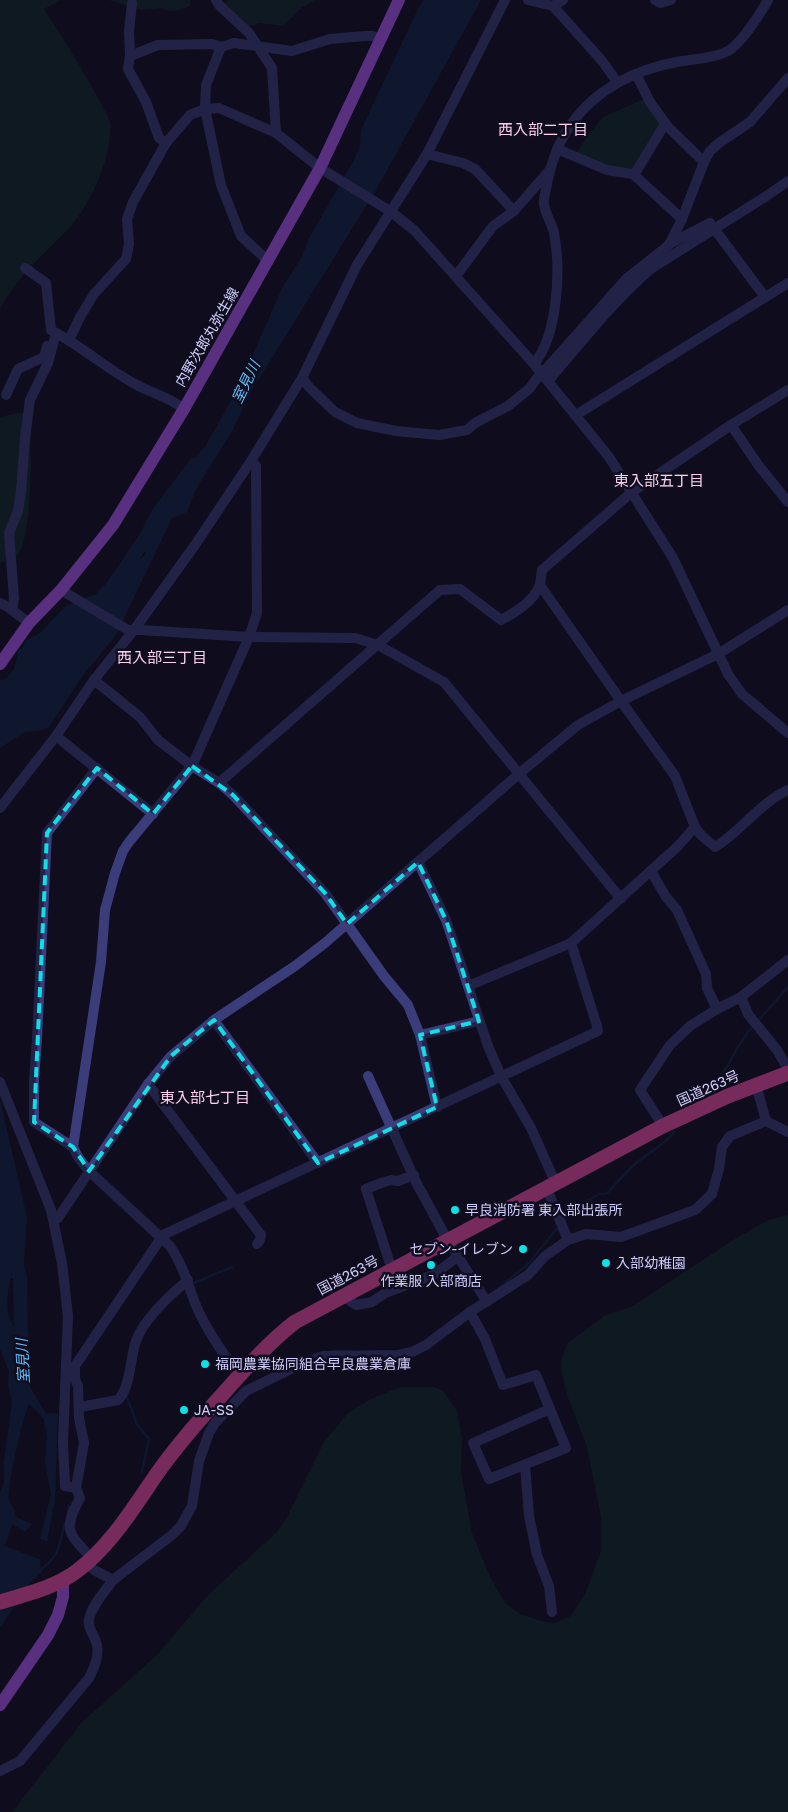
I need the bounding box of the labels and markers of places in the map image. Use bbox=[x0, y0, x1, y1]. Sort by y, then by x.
place label: 早良消防署 東入部出張所 bbox=[465, 1201, 623, 1218]
marker: 早良消防署 東入部出張所 bbox=[449, 1204, 461, 1216]
place label: セブン-イレブン bbox=[410, 1240, 513, 1257]
marker: セブン-イレブン bbox=[517, 1243, 529, 1255]
place label: 入部幼稚園 bbox=[616, 1254, 686, 1271]
marker: 入部幼稚園 bbox=[600, 1257, 612, 1269]
marker: 作業服 入部商店 bbox=[425, 1259, 437, 1271]
place label: 作業服 入部商店 bbox=[380, 1272, 482, 1289]
place label: 福岡農業協同組合早良農業倉庫 bbox=[215, 1355, 411, 1372]
marker: 福岡農業協同組合早良農業倉庫 bbox=[199, 1358, 211, 1370]
place label: JA-SS bbox=[194, 1401, 234, 1418]
marker: JA-SS bbox=[178, 1404, 190, 1416]

